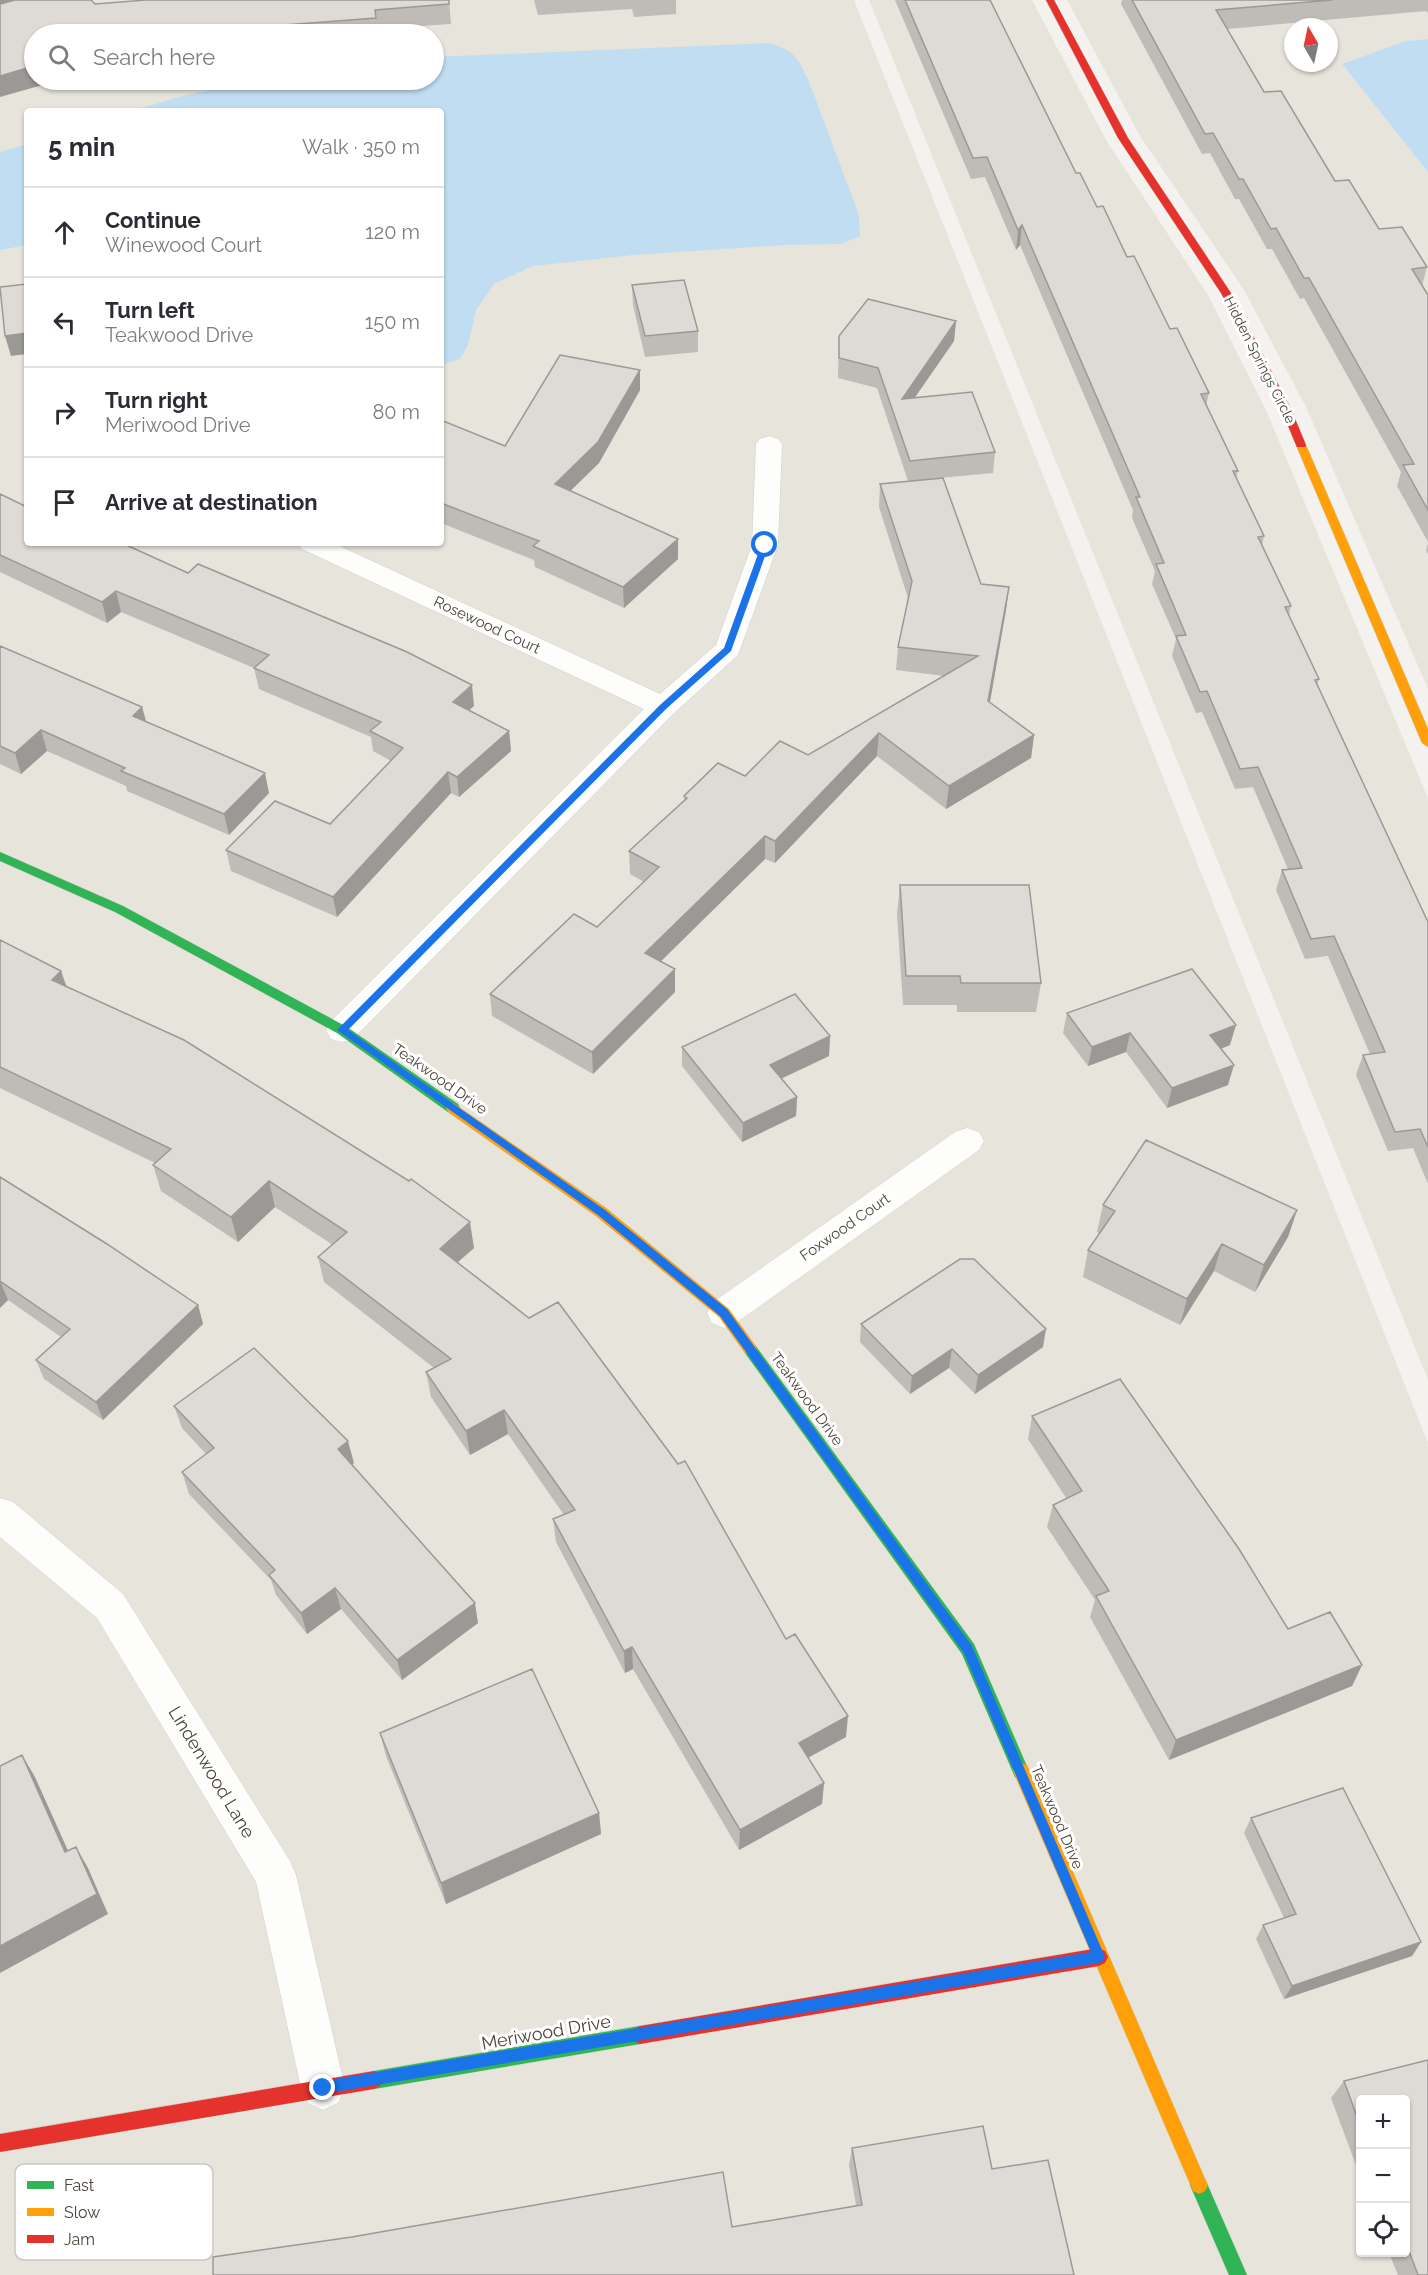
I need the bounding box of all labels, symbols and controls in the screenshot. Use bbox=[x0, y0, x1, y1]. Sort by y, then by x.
north arrow bbox=[1284, 18, 1338, 72]
search box bbox=[24, 24, 444, 90]
icon: search bbox=[45, 41, 78, 74]
text: Search here bbox=[93, 44, 215, 70]
text: 5 min bbox=[48, 132, 115, 162]
text: Walk · 350 m bbox=[302, 135, 420, 159]
text: Continue bbox=[105, 207, 201, 233]
icon: ahead bbox=[48, 216, 81, 249]
text: 120 m bbox=[365, 220, 420, 244]
text: Winewood Court bbox=[105, 233, 262, 257]
street label: Hidden Springs Circle bbox=[1221, 294, 1299, 426]
text: Turn left bbox=[105, 297, 195, 323]
icon: left bbox=[48, 306, 81, 339]
text: 150 m bbox=[365, 310, 420, 334]
text: Teakwood Drive bbox=[105, 323, 253, 347]
text: Turn right bbox=[105, 387, 208, 413]
icon: right bbox=[48, 396, 81, 429]
text: 80 m bbox=[372, 400, 420, 424]
text: Meriwood Drive bbox=[105, 413, 250, 437]
icon: arrive bbox=[48, 486, 81, 519]
text: Arrive at destination bbox=[105, 489, 318, 515]
route start bbox=[751, 531, 777, 557]
street label: Rosewood Court bbox=[431, 592, 543, 658]
street label: Teakwood Drive bbox=[389, 1040, 491, 1118]
street label: Foxwood Court bbox=[796, 1189, 894, 1265]
street label: Teakwood Drive bbox=[767, 1349, 847, 1449]
street label: Lindenwood Lane bbox=[164, 1702, 260, 1842]
street label: Teakwood Drive bbox=[1027, 1762, 1087, 1872]
street label: Meriwood Drive bbox=[480, 2010, 613, 2054]
route end bbox=[309, 2074, 335, 2100]
map controls bbox=[1356, 2095, 1410, 2257]
button: + bbox=[1356, 2095, 1410, 2149]
button: − bbox=[1356, 2149, 1410, 2203]
legend bbox=[15, 2164, 213, 2260]
text: Fast bbox=[64, 2176, 95, 2195]
text: Slow bbox=[64, 2203, 100, 2222]
button: locate bbox=[1356, 2203, 1410, 2257]
text: Jam bbox=[64, 2230, 95, 2249]

